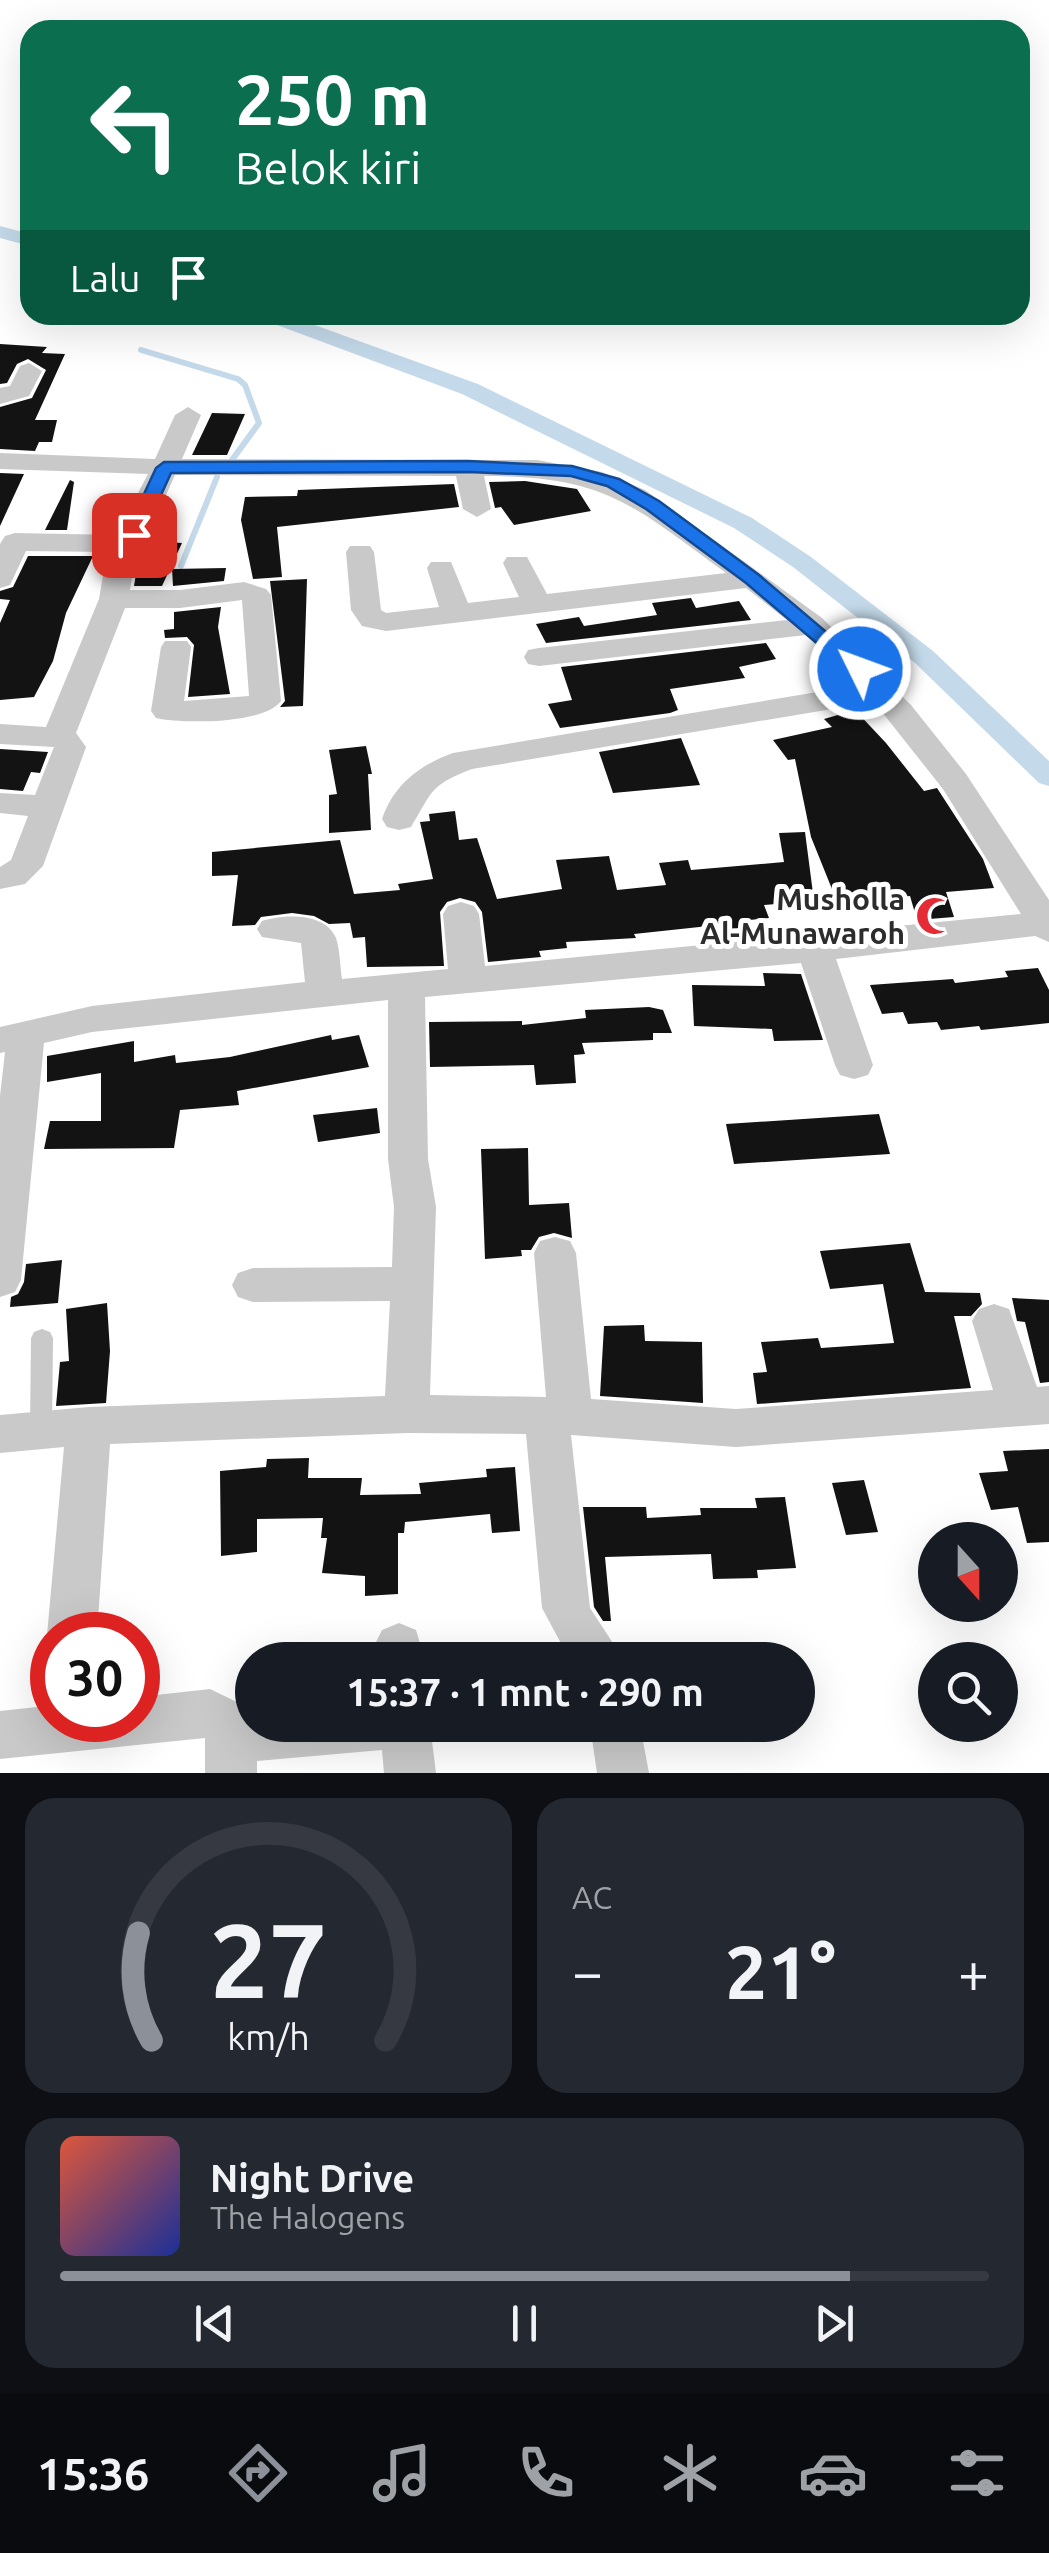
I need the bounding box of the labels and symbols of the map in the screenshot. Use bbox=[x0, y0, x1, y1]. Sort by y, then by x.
pin bbox=[92, 493, 177, 578]
position arrow bbox=[808, 617, 912, 721]
place label: Musholla Al-Munawaroh bbox=[700, 882, 905, 950]
mosque icon: Musholla Al-Munawaroh bbox=[914, 895, 956, 937]
north arrow bbox=[918, 1522, 1018, 1622]
speed limit sign: 30 bbox=[30, 1612, 160, 1742]

